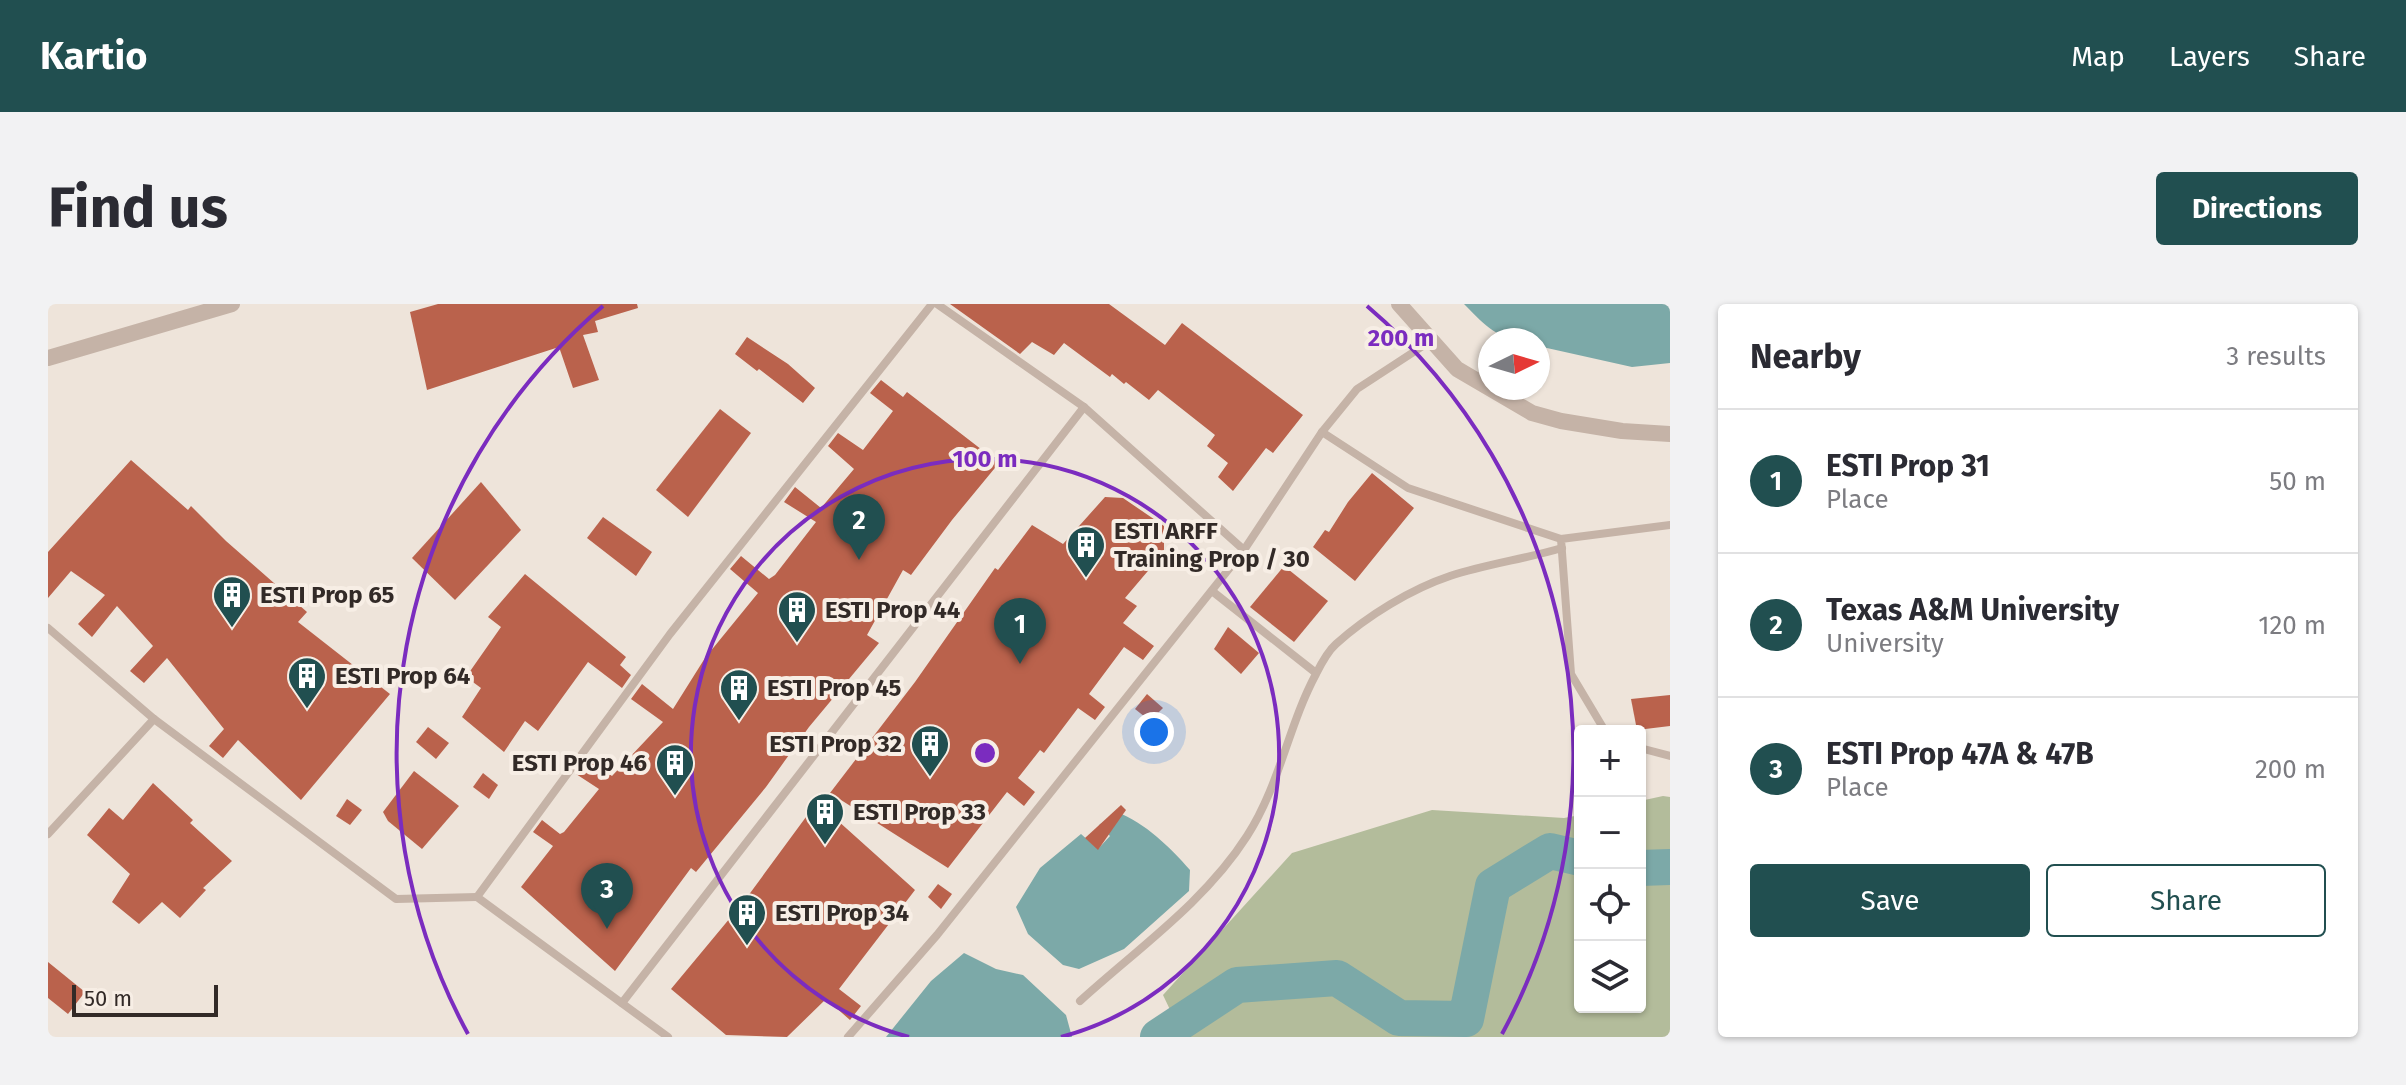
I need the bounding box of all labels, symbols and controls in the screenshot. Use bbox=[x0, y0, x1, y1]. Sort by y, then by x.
text: Kartio bbox=[40, 33, 147, 79]
text: Map bbox=[2071, 40, 2125, 73]
text: Layers bbox=[2169, 40, 2250, 73]
text: Share bbox=[2294, 40, 2366, 73]
button: Directions bbox=[2156, 172, 2358, 245]
text: Find us bbox=[48, 175, 228, 242]
text: 200 m bbox=[1368, 324, 1434, 352]
north arrow bbox=[1478, 328, 1550, 400]
text: Nearby bbox=[1750, 336, 1861, 377]
text: 3 results bbox=[2226, 341, 2326, 372]
text: 100 m bbox=[952, 445, 1018, 473]
text: ESTI Prop 31 bbox=[1826, 448, 1990, 484]
text: 1 bbox=[1770, 466, 1782, 497]
text: 50 m bbox=[2269, 466, 2326, 497]
text: Place bbox=[1826, 484, 1889, 515]
pin: 2 bbox=[833, 494, 885, 560]
place label: ESTI ARFF Training Prop / 30 bbox=[1114, 517, 1310, 573]
building icon: ESTI ARFF Training Prop / 30 bbox=[1065, 524, 1107, 579]
building icon: ESTI Prop 65 bbox=[211, 574, 253, 629]
place label: ESTI Prop 65 bbox=[260, 581, 395, 609]
building icon: ESTI Prop 44 bbox=[776, 589, 818, 644]
text: Texas A&M University bbox=[1826, 592, 2119, 628]
place label: ESTI Prop 44 bbox=[825, 596, 961, 624]
pin: 1 bbox=[994, 598, 1046, 664]
text: 2 bbox=[1769, 610, 1783, 641]
text: 120 m bbox=[2258, 610, 2326, 641]
text: University bbox=[1826, 628, 1944, 659]
building icon: ESTI Prop 64 bbox=[286, 655, 328, 710]
place label: ESTI Prop 64 bbox=[335, 662, 471, 690]
building icon: ESTI Prop 45 bbox=[718, 667, 760, 722]
place label: ESTI Prop 45 bbox=[767, 674, 901, 702]
your location bbox=[1134, 712, 1174, 752]
building icon: ESTI Prop 32 bbox=[909, 723, 951, 778]
map controls bbox=[1574, 725, 1646, 1013]
button: + bbox=[1574, 725, 1646, 797]
place label: ESTI Prop 32 bbox=[769, 730, 902, 758]
text: ESTI Prop 47A & 47B bbox=[1826, 736, 2094, 772]
centre of rings bbox=[971, 739, 999, 767]
building icon: ESTI Prop 46 bbox=[654, 742, 696, 797]
place label: ESTI Prop 46 bbox=[512, 749, 647, 777]
text: 3 bbox=[1769, 754, 1783, 785]
text: 200 m bbox=[2255, 754, 2326, 785]
text: Place bbox=[1826, 772, 1889, 803]
building icon: ESTI Prop 33 bbox=[804, 791, 846, 846]
button: − bbox=[1574, 797, 1646, 869]
place label: ESTI Prop 33 bbox=[853, 798, 986, 826]
pin: 3 bbox=[581, 863, 633, 929]
button: Save bbox=[1750, 864, 2030, 937]
button: Share bbox=[2046, 864, 2326, 937]
button: locate bbox=[1574, 869, 1646, 941]
building icon: ESTI Prop 34 bbox=[726, 892, 768, 947]
place label: ESTI Prop 34 bbox=[775, 899, 910, 927]
button: layers bbox=[1574, 941, 1646, 1013]
scale bar bbox=[72, 981, 218, 1017]
text: 50 m bbox=[84, 985, 132, 1012]

